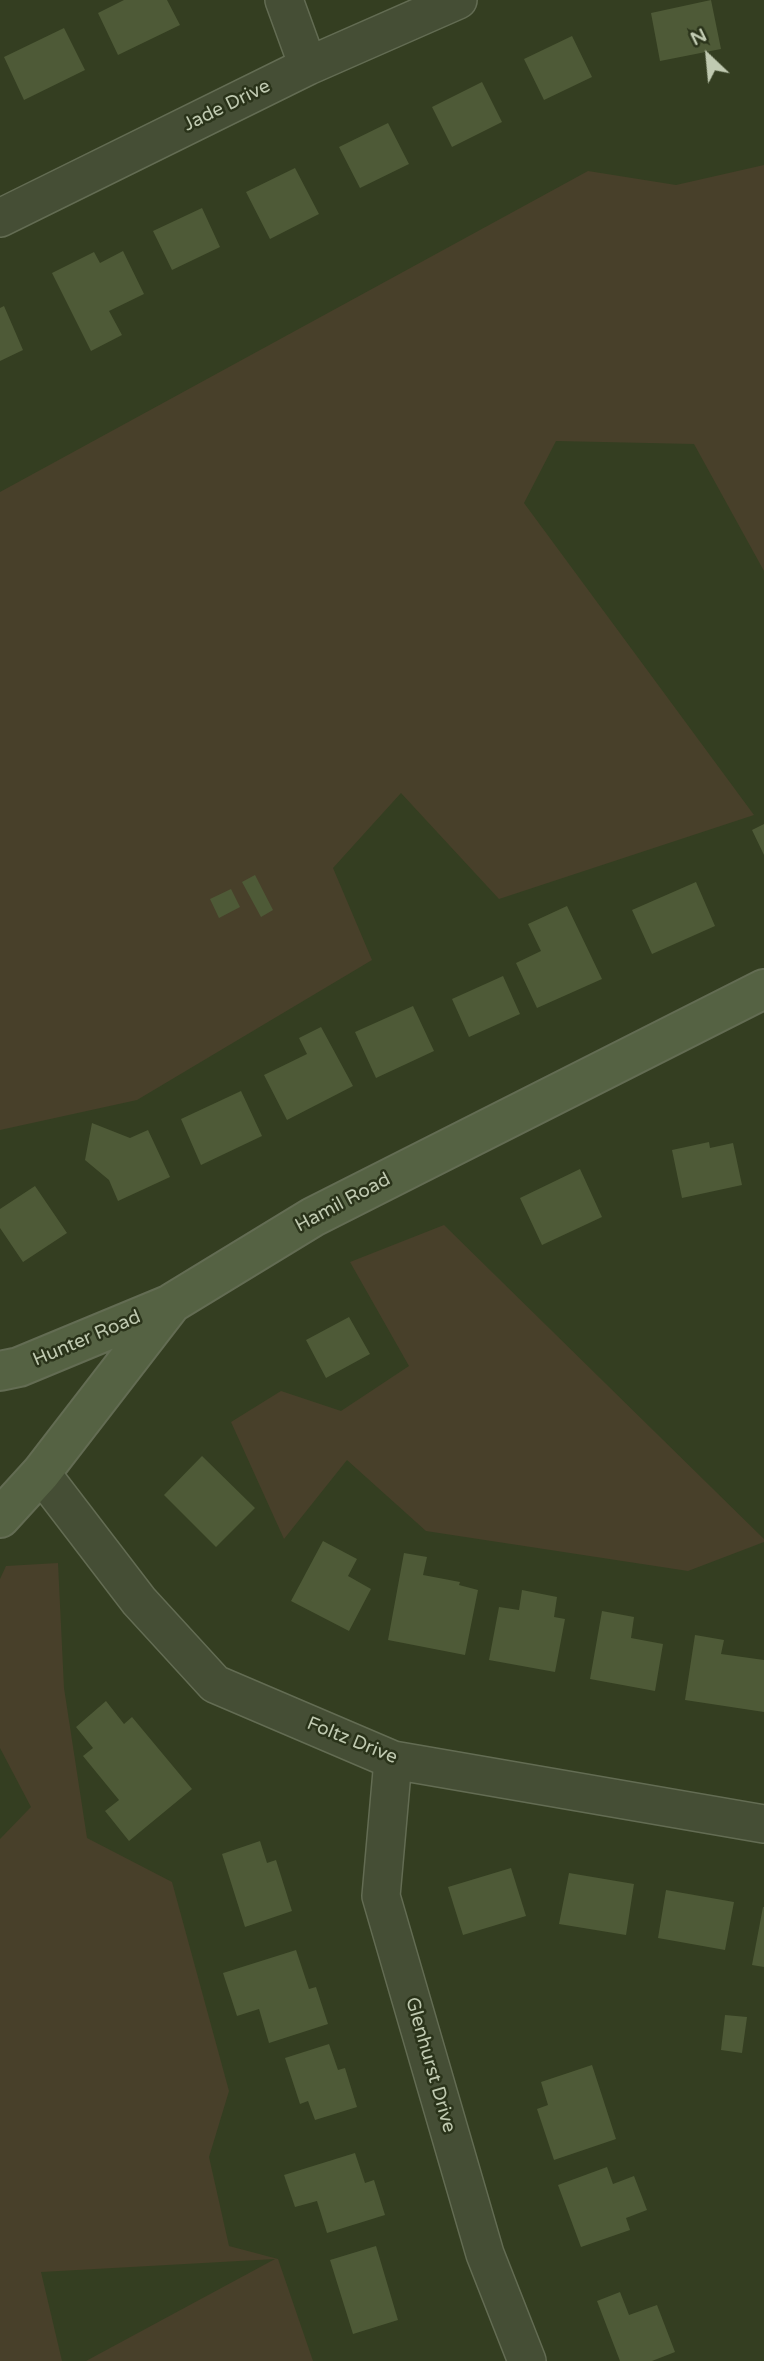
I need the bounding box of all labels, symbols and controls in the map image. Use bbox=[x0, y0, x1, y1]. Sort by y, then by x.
north arrow bbox=[673, 21, 743, 91]
text: N bbox=[687, 24, 710, 50]
street label: Jade Drive bbox=[180, 75, 274, 137]
street label: Hamil Road bbox=[291, 1168, 395, 1238]
street label: Hunter Road bbox=[30, 1306, 144, 1372]
street label: Foltz Drive bbox=[303, 1713, 401, 1769]
street label: Glenhurst Drive bbox=[400, 1995, 460, 2135]

